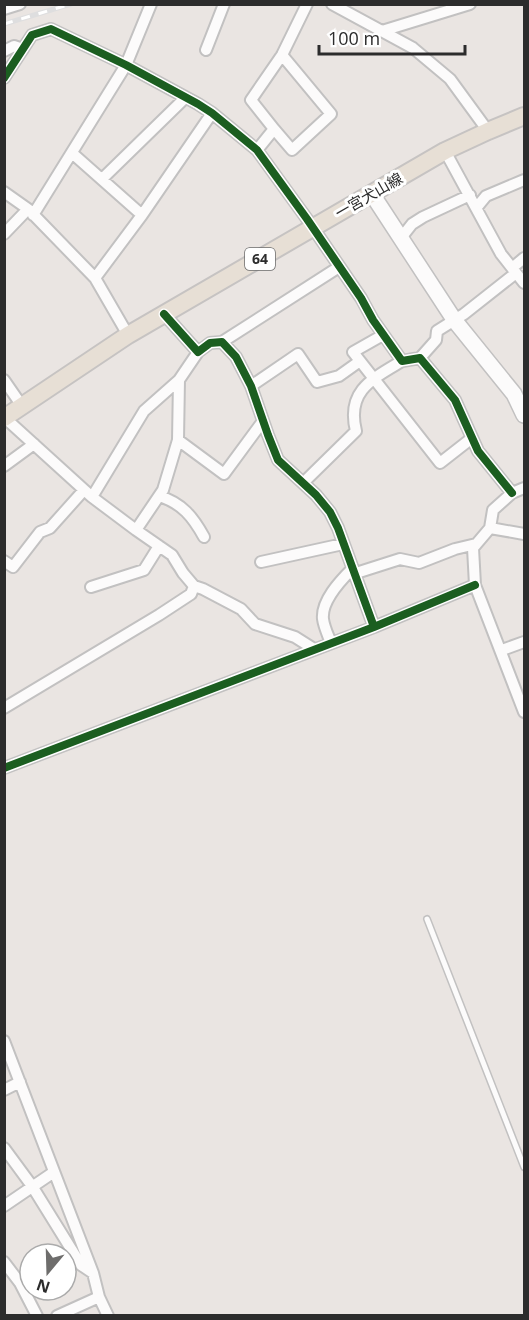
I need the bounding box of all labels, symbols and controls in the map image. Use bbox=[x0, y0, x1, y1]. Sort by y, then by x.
scale bar bbox=[319, 18, 464, 56]
text: 100 m bbox=[328, 26, 380, 50]
street label: 一宮犬山線 bbox=[331, 168, 406, 223]
road number: 64 bbox=[245, 248, 275, 270]
north arrow bbox=[18, 1242, 78, 1302]
text: N bbox=[33, 1274, 53, 1299]

